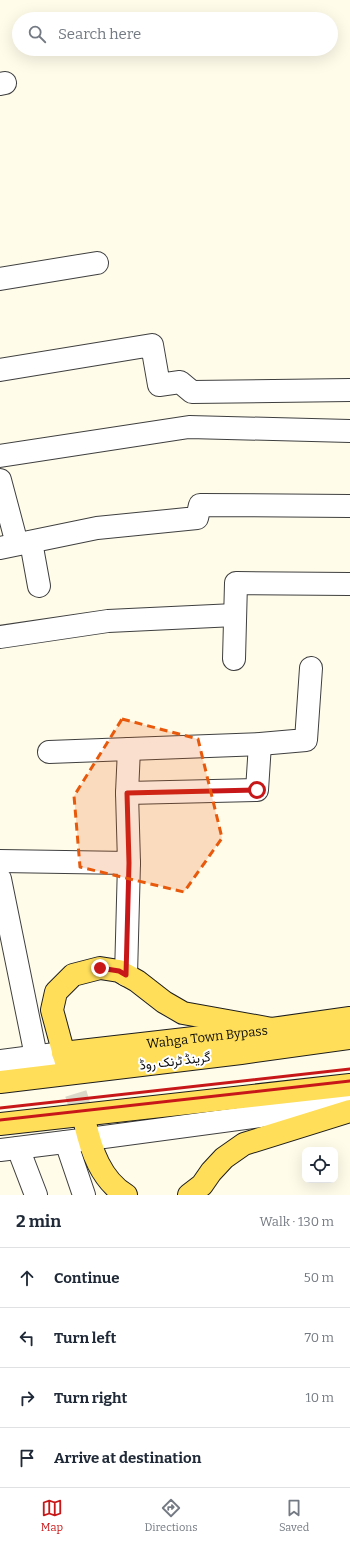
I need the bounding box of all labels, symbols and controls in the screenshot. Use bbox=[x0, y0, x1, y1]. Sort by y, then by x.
search box bbox=[12, 12, 338, 56]
icon: search bbox=[26, 23, 48, 45]
text: Search here bbox=[58, 25, 141, 43]
route start bbox=[248, 781, 266, 799]
route end bbox=[91, 959, 109, 977]
street label: Wahga Town Bypass bbox=[146, 1022, 268, 1051]
street label: گرینڈ ٹرنک روڈ bbox=[139, 1049, 212, 1074]
map controls bbox=[302, 1147, 338, 1183]
button: locate bbox=[302, 1147, 338, 1183]
text: 2 min bbox=[16, 1211, 61, 1232]
text: Walk · 130 m bbox=[260, 1214, 334, 1229]
icon: ahead bbox=[16, 1267, 38, 1289]
text: Continue bbox=[54, 1269, 120, 1287]
text: 50 m bbox=[304, 1270, 334, 1285]
icon: left bbox=[16, 1327, 38, 1349]
text: Turn left bbox=[54, 1329, 116, 1347]
text: 70 m bbox=[304, 1330, 334, 1345]
icon: right bbox=[16, 1387, 38, 1409]
text: Turn right bbox=[54, 1389, 127, 1407]
text: 10 m bbox=[305, 1390, 334, 1405]
icon: arrive bbox=[16, 1447, 38, 1469]
text: Arrive at destination bbox=[54, 1449, 201, 1467]
tab: Map bbox=[41, 1497, 63, 1534]
tab: Directions bbox=[145, 1497, 197, 1534]
tab: Saved bbox=[279, 1497, 309, 1534]

